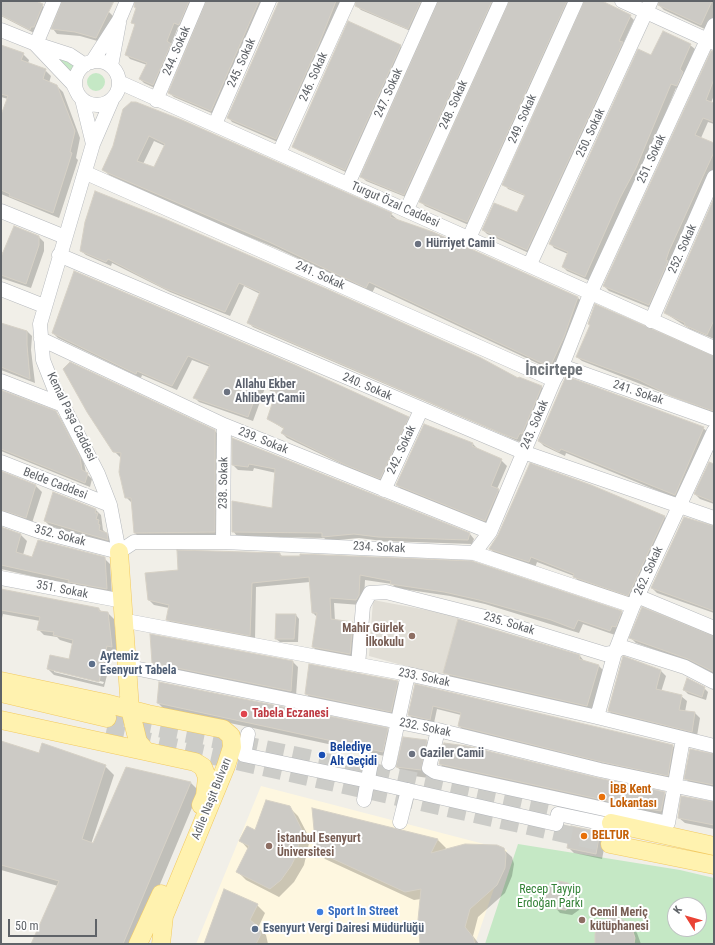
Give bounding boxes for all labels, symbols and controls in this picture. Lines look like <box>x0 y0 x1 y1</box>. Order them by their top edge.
street label: 244. Sokak <box>160 24 194 78</box>
street label: 245. Sokak <box>225 36 259 90</box>
street label: 246. Sokak <box>297 50 331 104</box>
street label: 247. Sokak <box>372 66 406 120</box>
street label: 248. Sokak <box>437 78 471 132</box>
street label: 249. Sokak <box>506 92 540 146</box>
street label: 250. Sokak <box>573 106 609 160</box>
street label: 251. Sokak <box>634 132 670 186</box>
street label: Turgut Özal Caddesi <box>349 179 441 231</box>
street label: 252. Sokak <box>666 222 700 276</box>
place label: Hürriyet Camii <box>426 237 495 251</box>
marker: Hürriyet Camii <box>413 239 423 249</box>
street label: 241. Sokak <box>293 259 347 293</box>
district label: İncirtepe <box>525 361 583 381</box>
street label: Kemal Paşa Caddesi <box>43 370 99 464</box>
street label: 240. Sokak <box>340 370 394 404</box>
place label: Allahu Ekber Ahlibeyt Camii <box>235 378 305 406</box>
street label: 241. Sokak <box>611 378 665 408</box>
marker: Allahu Ekber Ahlibeyt Camii <box>222 387 232 397</box>
street label: 243. Sokak <box>518 398 552 452</box>
street label: 242. Sokak <box>384 423 420 477</box>
street label: 239. Sokak <box>236 424 290 458</box>
street label: 238. Sokak <box>216 457 232 509</box>
street label: Belde Caddesi <box>21 465 89 503</box>
street label: 352. Sokak <box>33 522 87 550</box>
street label: 234. Sokak <box>352 539 406 557</box>
street label: 262. Sokak <box>631 544 667 598</box>
street label: 351. Sokak <box>35 578 89 602</box>
street label: 235. Sokak <box>482 609 536 639</box>
place label: Mahir Gürlek İlkokulu <box>342 622 404 650</box>
marker: Mahir Gürlek İlkokulu <box>407 631 417 641</box>
place label: Aytemiz Esenyurt Tabela <box>100 650 176 678</box>
marker: Aytemiz Esenyurt Tabela <box>87 659 97 669</box>
street label: 233. Sokak <box>397 665 451 691</box>
place label: Tabela Eczanesi <box>252 707 329 721</box>
marker: Tabela Eczanesi <box>239 709 249 719</box>
street label: 232. Sokak <box>398 715 452 741</box>
place label: Belediye Alt Geçidi <box>330 741 377 769</box>
place label: Gaziler Camii <box>420 747 484 761</box>
marker: Gaziler Camii <box>407 749 417 759</box>
marker: Belediye Alt Geçidi <box>317 750 327 760</box>
street label: Adile Naşit Bulvarı <box>189 756 235 842</box>
place label: İBB Kent Lokantası <box>610 783 657 811</box>
marker: İBB Kent Lokantası <box>597 792 607 802</box>
place label: BELTUR <box>592 829 629 843</box>
marker: BELTUR <box>579 831 589 841</box>
place label: İstanbul Esenyurt Üniversitesi <box>277 832 361 860</box>
marker: İstanbul Esenyurt Üniversitesi <box>264 841 274 851</box>
park label: Recep Tayyip Erdoğan Parkı <box>517 883 583 911</box>
north arrow <box>667 897 707 937</box>
text: K <box>671 904 685 916</box>
place label: Sport In Street <box>328 905 398 919</box>
place label: Cemil Meriç kütüphanesi <box>590 906 649 934</box>
marker: Sport In Street <box>315 907 325 917</box>
scale bar <box>10 911 99 937</box>
marker: Cemil Meriç kütüphanesi <box>577 915 587 925</box>
text: 50 m <box>15 919 39 933</box>
place label: Esenyurt Vergi Dairesi Müdürlüğü <box>263 922 424 936</box>
marker: Esenyurt Vergi Dairesi Müdürlüğü <box>250 924 260 934</box>

